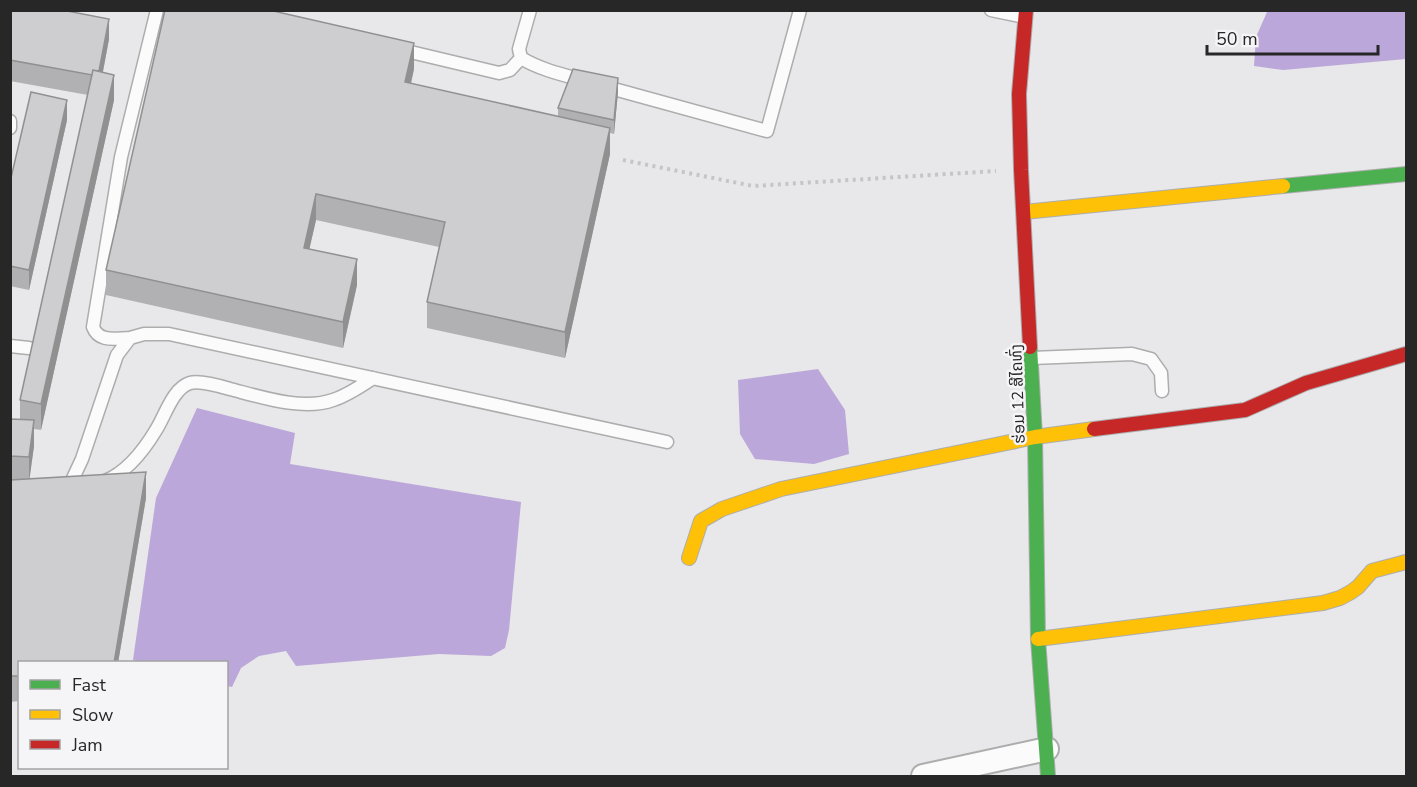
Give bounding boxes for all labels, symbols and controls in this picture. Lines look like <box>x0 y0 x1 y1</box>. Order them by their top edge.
scale bar <box>1207 18 1378 56</box>
text: 50 m <box>1216 27 1258 51</box>
street label: ຮ່ອມ 12 ສີໄຄທົ່ງ <box>1004 344 1031 444</box>
legend <box>18 661 228 769</box>
text: Fast <box>72 673 107 697</box>
text: Slow <box>72 703 113 727</box>
text: Jam <box>71 733 103 757</box>

